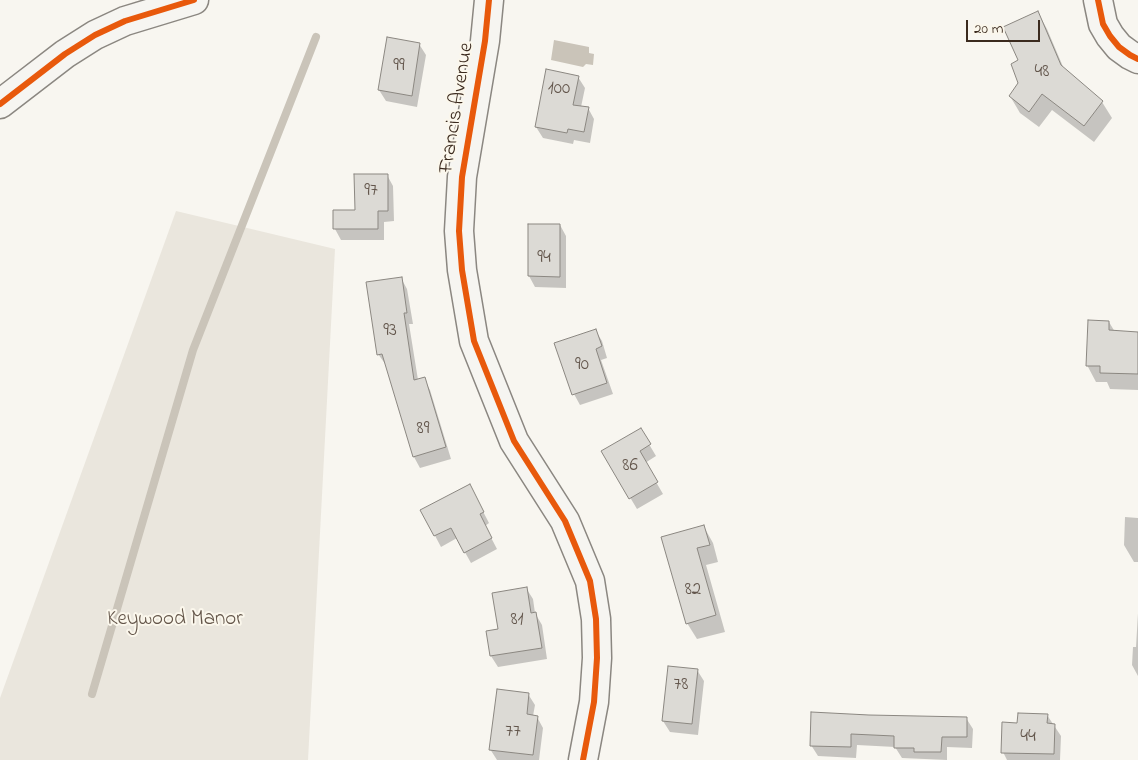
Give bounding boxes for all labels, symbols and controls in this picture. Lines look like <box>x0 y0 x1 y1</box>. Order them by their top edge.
scale bar <box>968 10 1042 42</box>
text: 20 m <box>974 18 1003 40</box>
street label: Francis Avenue <box>435 41 481 175</box>
house number: 99 <box>393 56 405 78</box>
house number: 48 <box>1035 62 1049 84</box>
house number: 100 <box>548 79 570 101</box>
house number: 97 <box>364 181 378 203</box>
house number: 94 <box>537 248 551 270</box>
house number: 93 <box>383 321 397 343</box>
house number: 90 <box>575 355 589 377</box>
house number: 89 <box>417 419 429 441</box>
house number: 86 <box>622 456 638 478</box>
house number: 82 <box>685 580 701 602</box>
park label: Keywood Manor <box>107 608 243 634</box>
house number: 81 <box>510 610 524 632</box>
house number: 78 <box>674 675 688 697</box>
house number: 77 <box>505 722 521 744</box>
house number: 44 <box>1020 727 1036 749</box>

